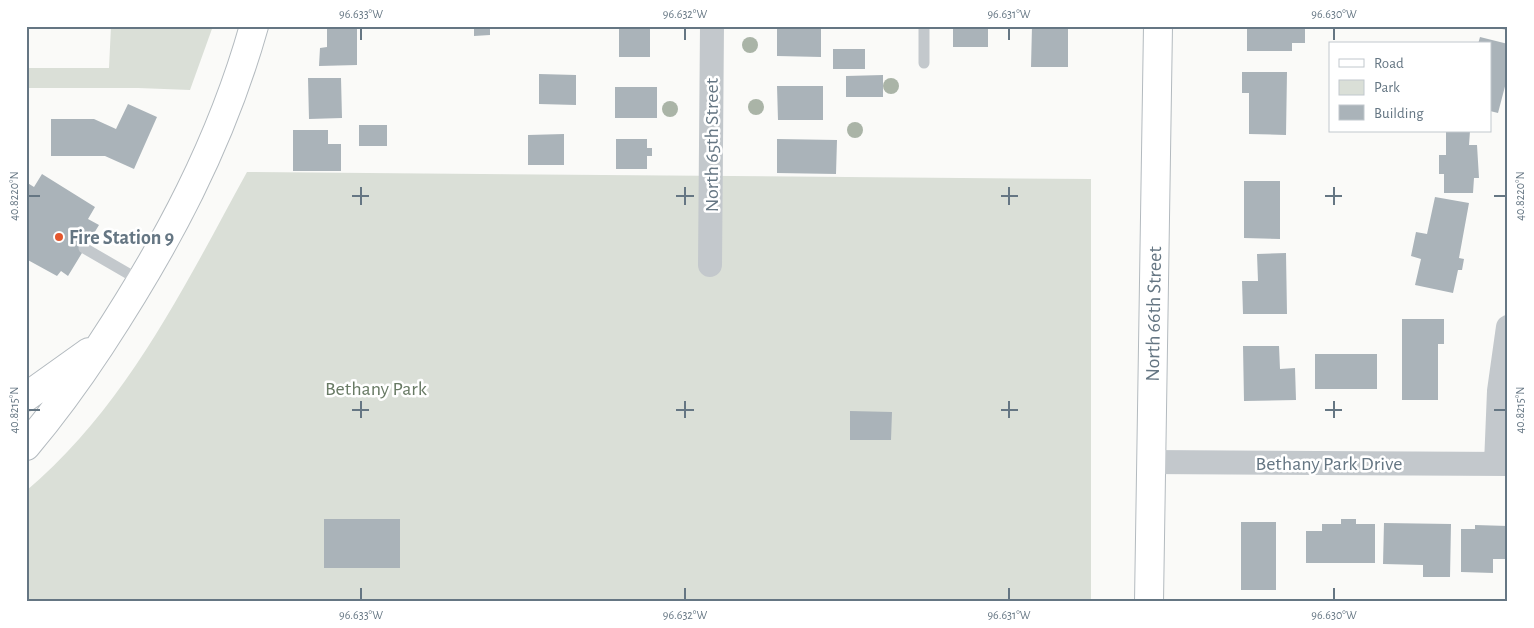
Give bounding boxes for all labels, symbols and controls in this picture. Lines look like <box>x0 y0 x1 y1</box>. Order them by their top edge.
text: 96.633°W <box>339 8 383 20</box>
text: 96.632°W <box>663 8 708 20</box>
text: 96.631°W <box>987 8 1031 20</box>
text: 96.630°W <box>1311 8 1357 20</box>
legend <box>1329 42 1492 132</box>
text: Road <box>1374 56 1404 71</box>
street label: North 65th Street <box>702 77 722 212</box>
text: Park <box>1374 80 1400 95</box>
text: Building <box>1374 106 1424 121</box>
text: 40.8220°N <box>8 171 20 221</box>
text: 40.8220°N <box>1514 171 1526 221</box>
place label: Fire Station 9 <box>69 228 174 248</box>
marker: Fire Station 9 <box>53 231 65 243</box>
street label: North 66th Street <box>1143 246 1165 382</box>
park label: Bethany Park <box>325 379 427 399</box>
text: 40.8215°N <box>8 387 20 433</box>
text: 40.8215°N <box>1514 387 1526 433</box>
street label: Bethany Park Drive <box>1256 454 1402 474</box>
text: 96.633°W <box>339 609 383 621</box>
text: 96.632°W <box>663 609 708 621</box>
text: 96.631°W <box>987 609 1031 621</box>
text: 96.630°W <box>1311 609 1357 621</box>

